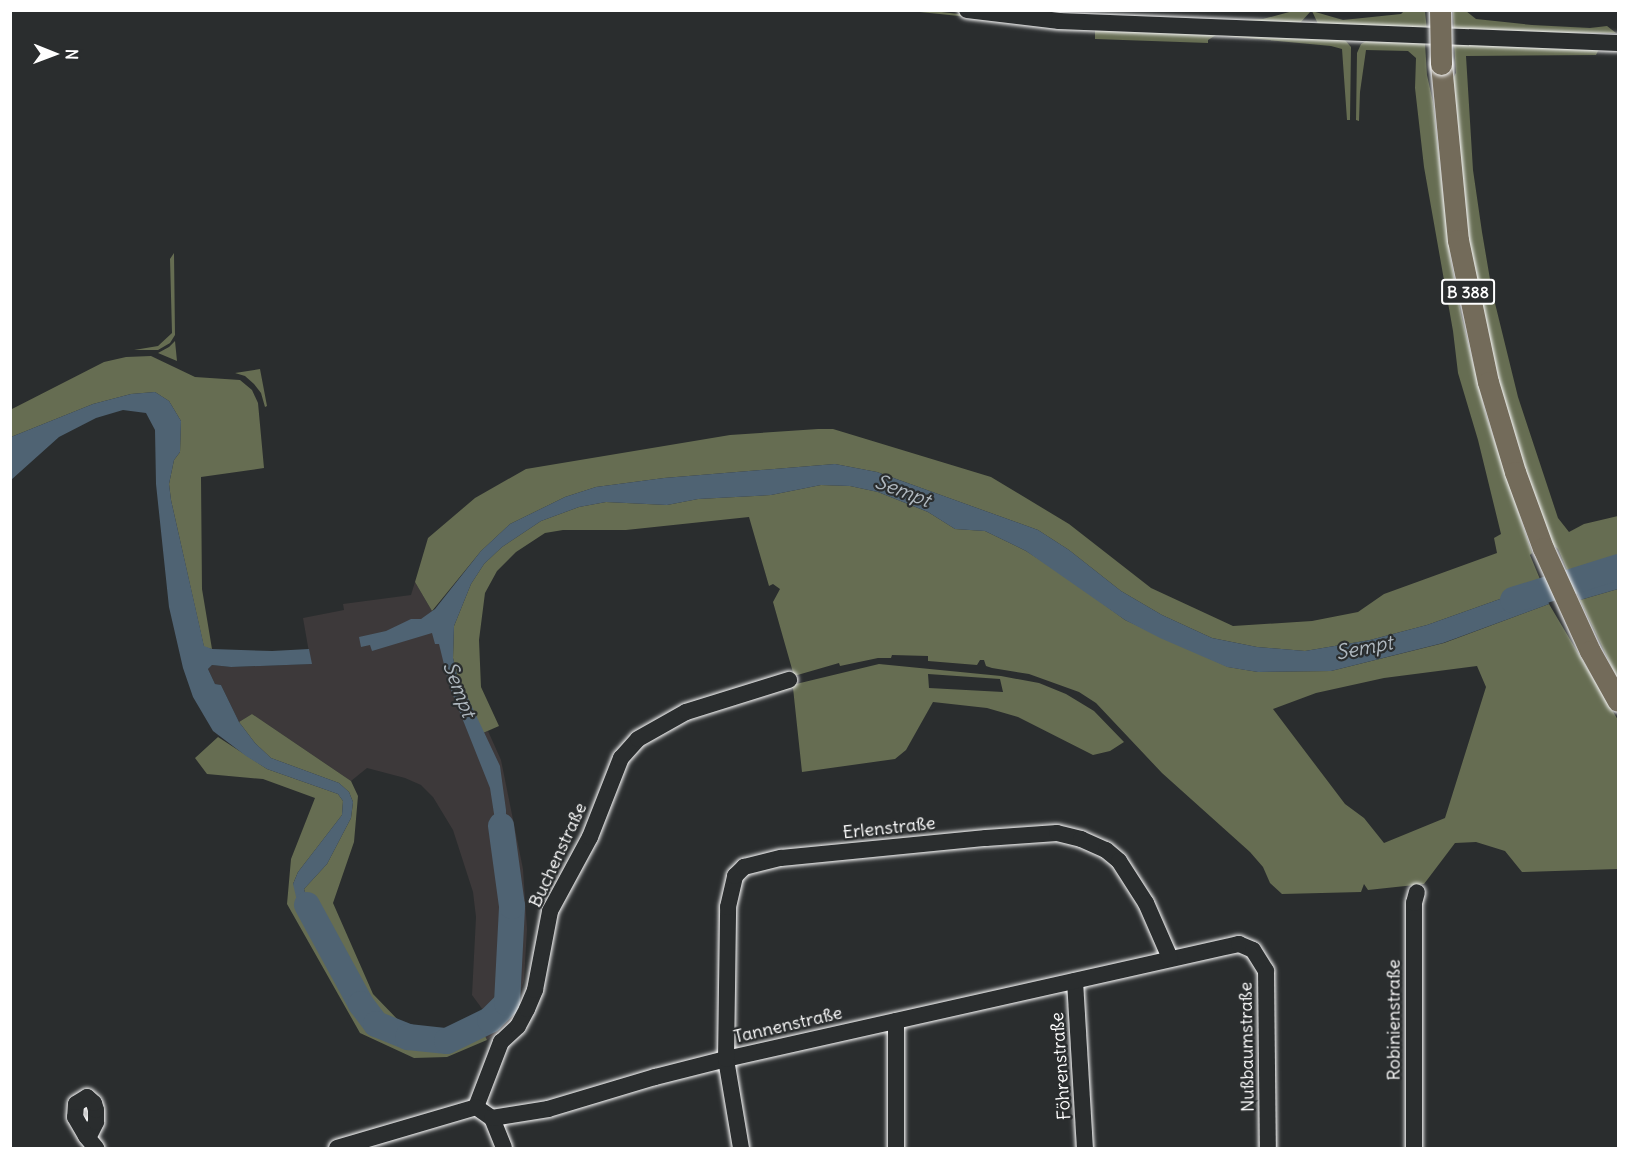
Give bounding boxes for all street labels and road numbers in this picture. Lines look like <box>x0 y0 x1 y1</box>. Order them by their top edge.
road number: B 388 <box>1441 279 1495 305</box>
street label: Buchenstraße <box>524 799 592 911</box>
street label: Erlenstraße <box>842 812 936 844</box>
street label: Robinienstraße <box>1383 959 1405 1081</box>
street label: Nußbaumstraße <box>1235 982 1259 1112</box>
street label: Tannenstraße <box>732 1002 844 1048</box>
street label: Föhrenstraße <box>1046 1011 1076 1121</box>

